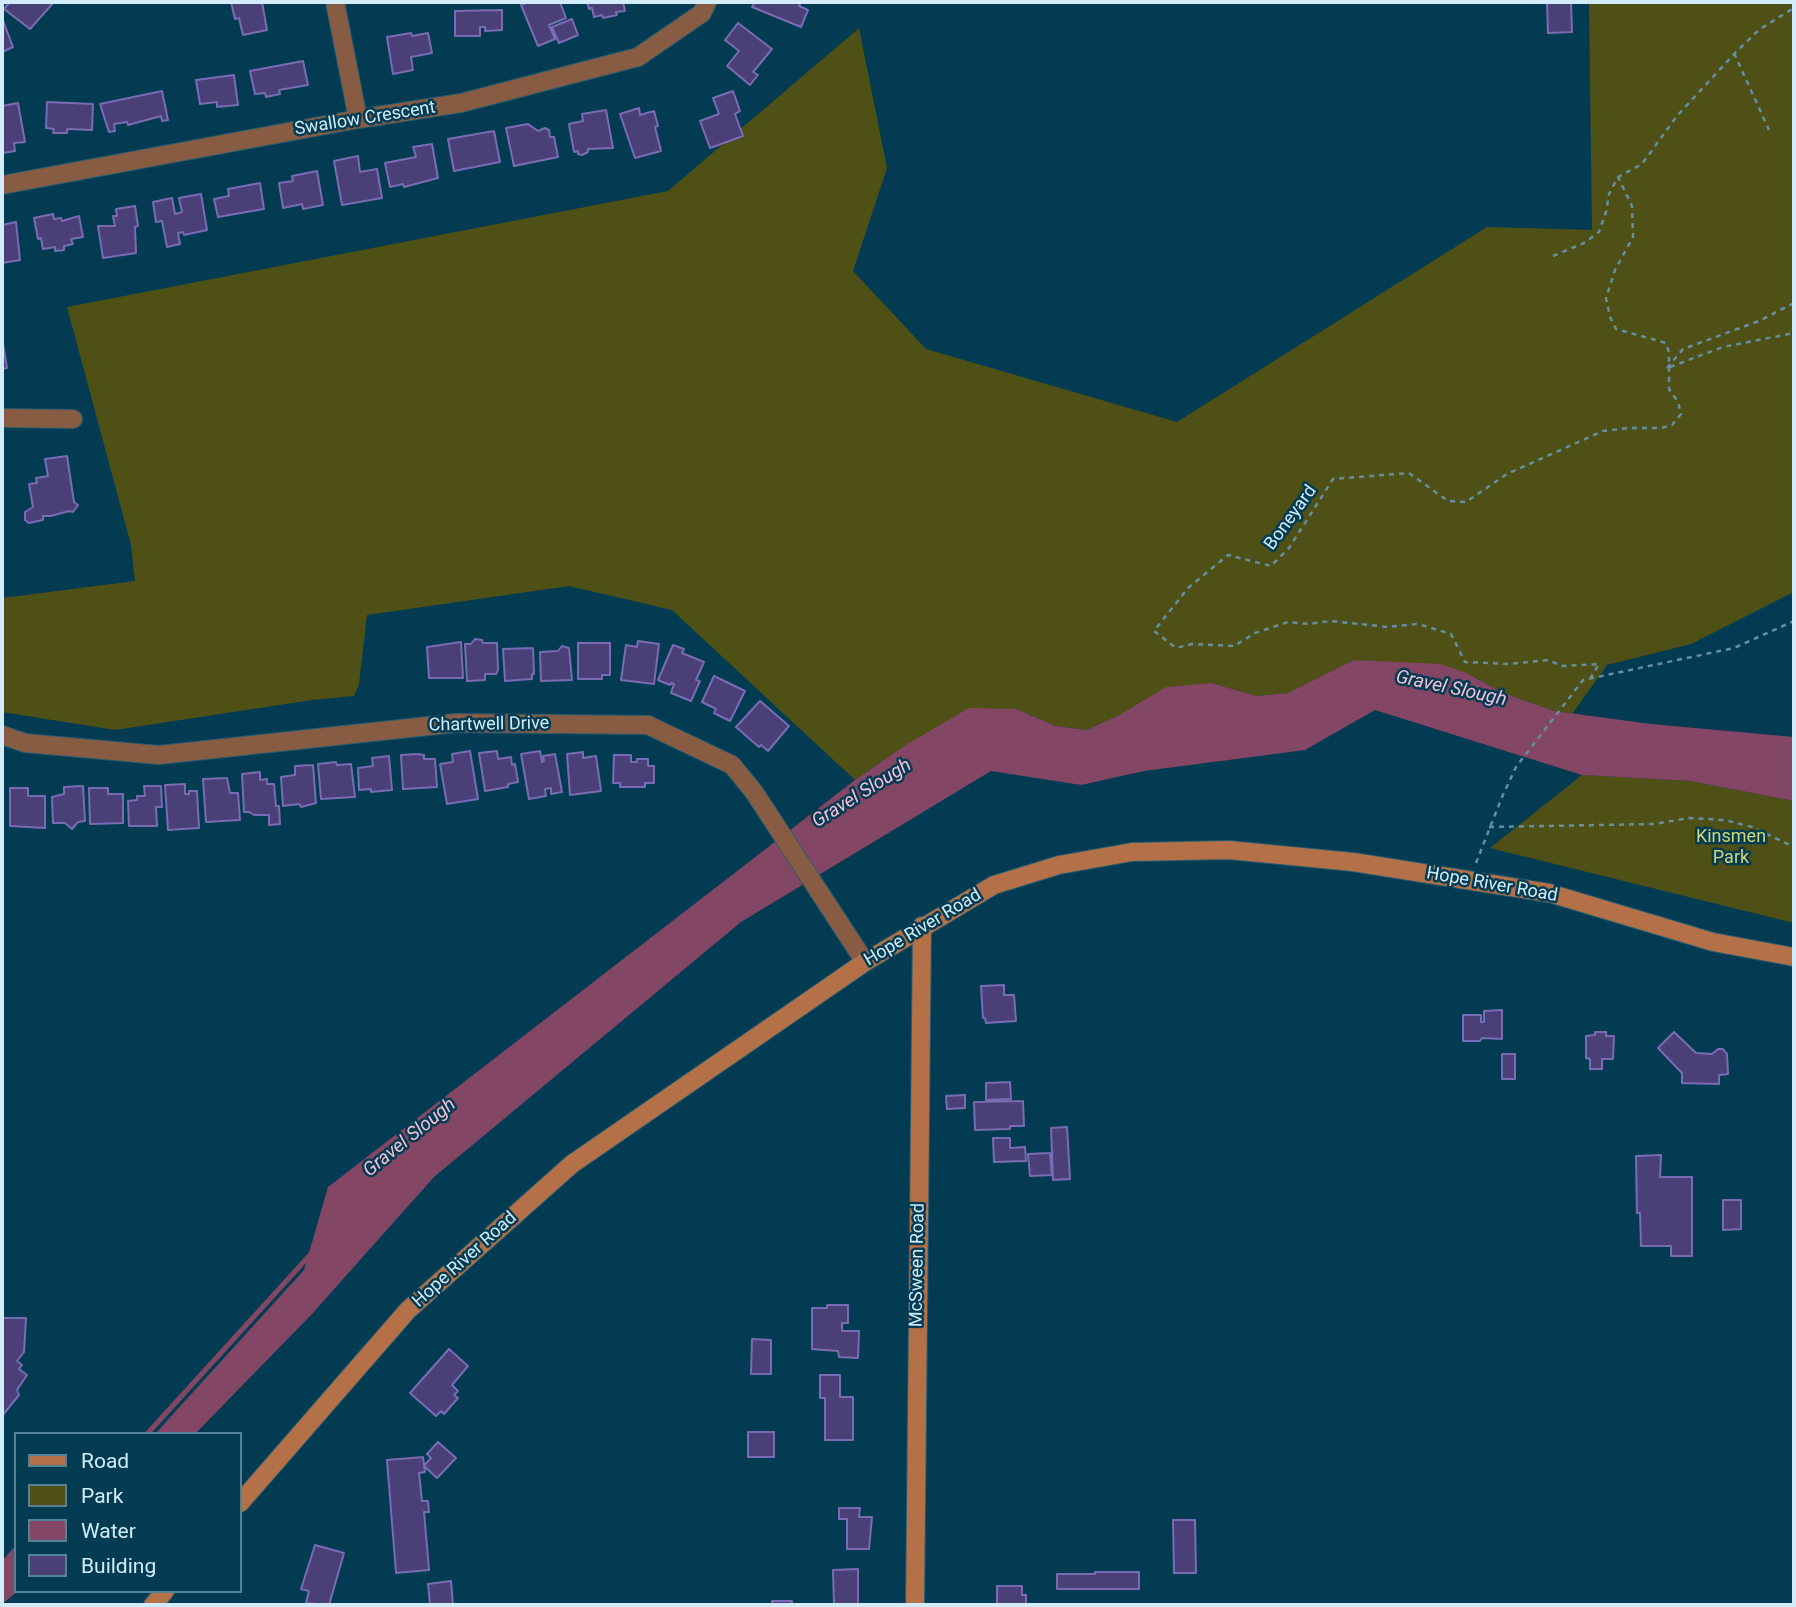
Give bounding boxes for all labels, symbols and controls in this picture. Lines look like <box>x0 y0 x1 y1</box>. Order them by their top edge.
street label: Swallow Crescent <box>293 97 437 141</box>
street label: Boneyard <box>1260 481 1322 555</box>
water label: Gravel Slough <box>1394 666 1508 712</box>
street label: Chartwell Drive <box>429 713 549 737</box>
water label: Gravel Slough <box>808 754 916 834</box>
park label: Kinsmen Park <box>1696 826 1766 868</box>
street label: Hope River Road <box>1425 863 1559 907</box>
street label: Hope River Road <box>861 885 985 971</box>
water label: Gravel Slough <box>359 1094 461 1182</box>
street label: McSween Road <box>906 1203 930 1327</box>
street label: Hope River Road <box>408 1208 522 1312</box>
legend <box>14 1432 242 1593</box>
text: Road <box>81 1449 129 1473</box>
text: Park <box>81 1484 123 1508</box>
text: Water <box>81 1519 136 1543</box>
text: Building <box>81 1554 156 1578</box>

